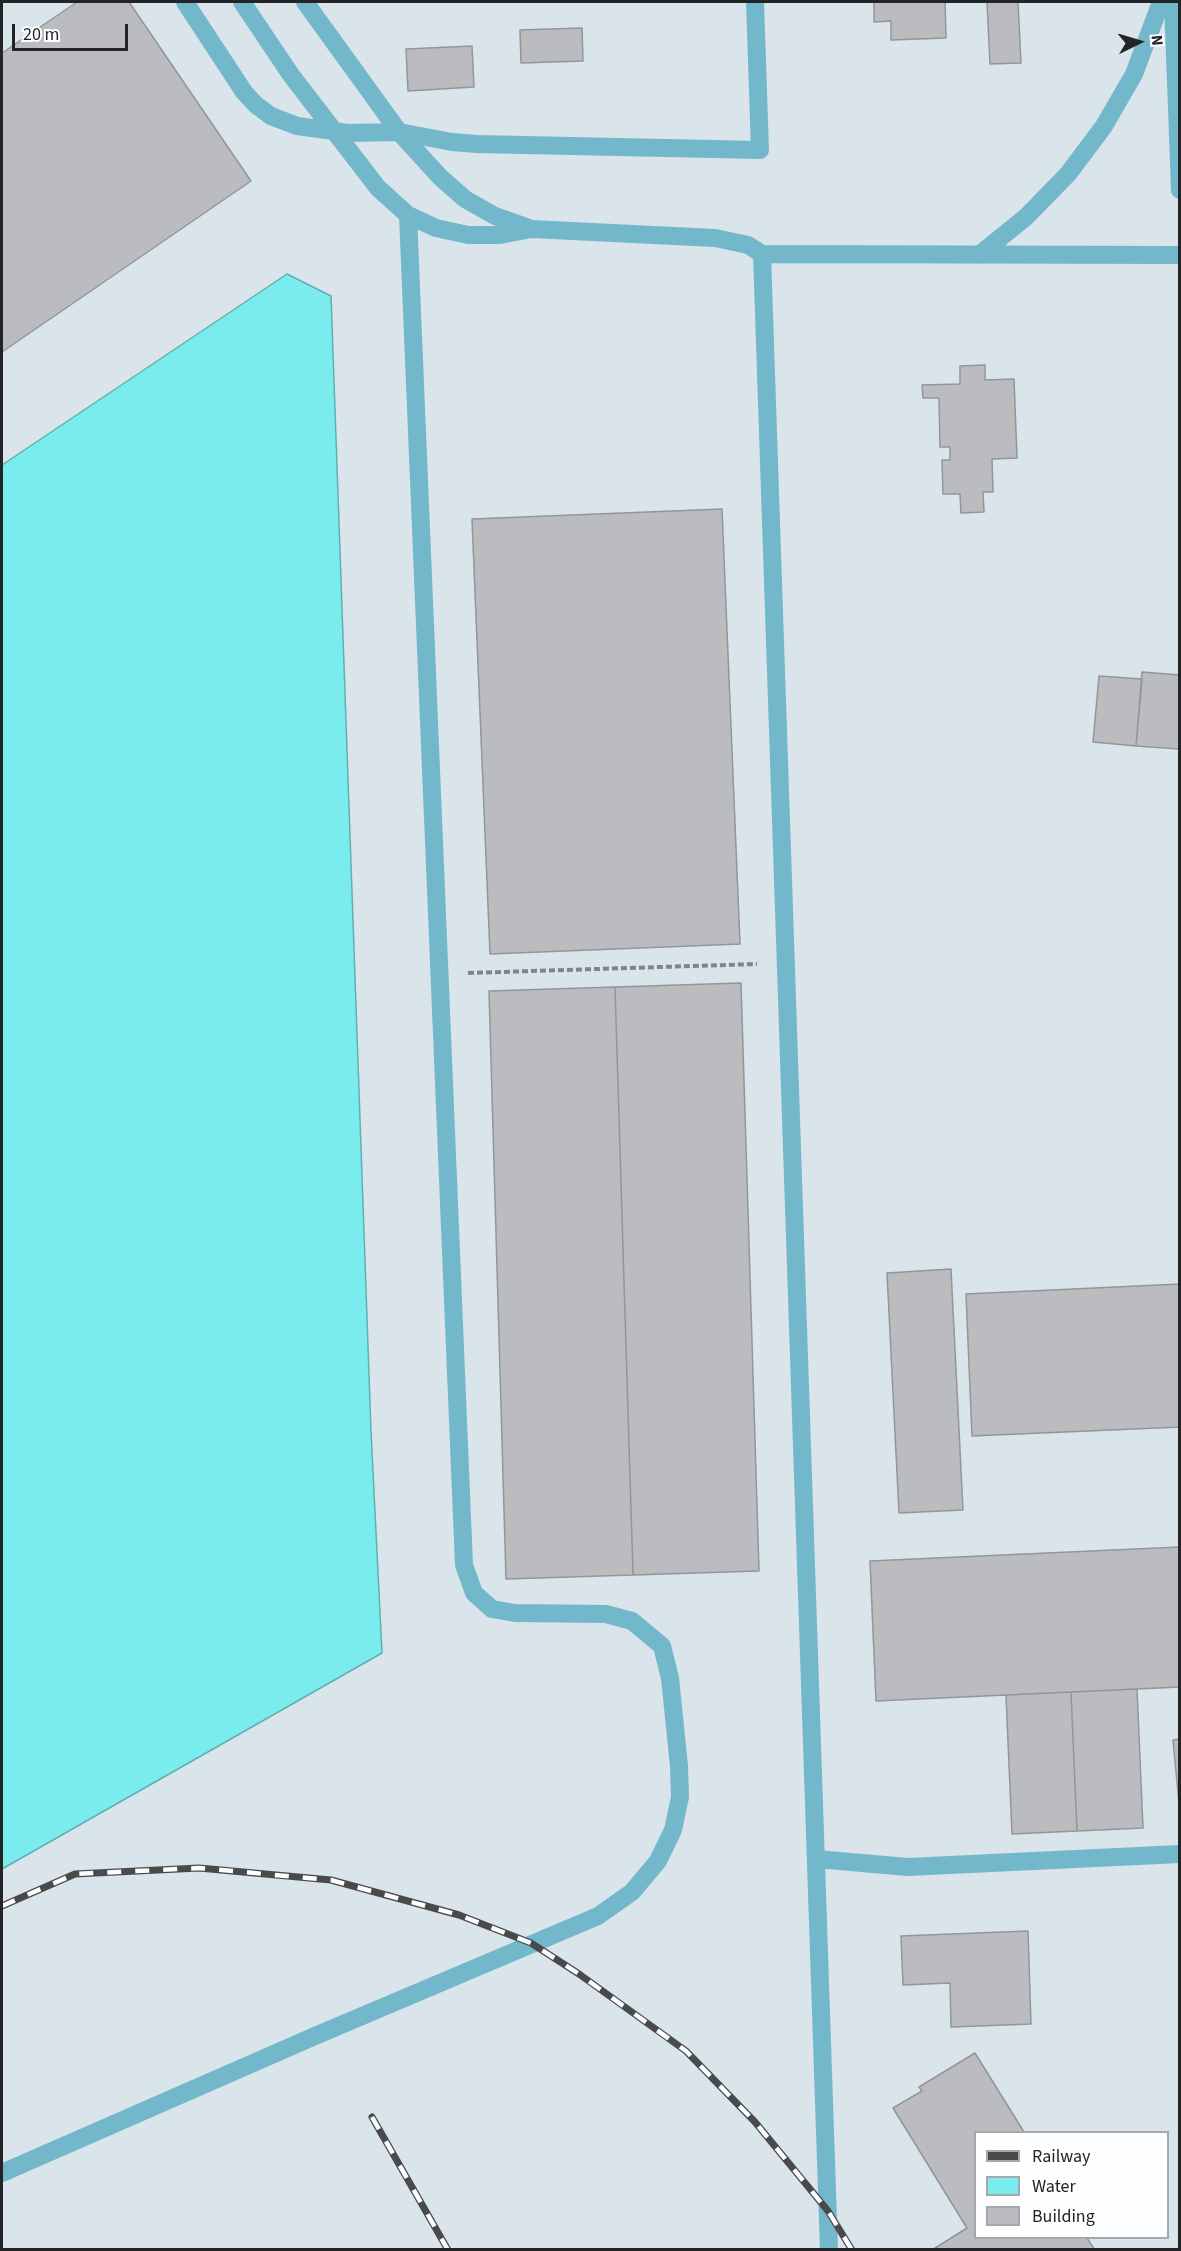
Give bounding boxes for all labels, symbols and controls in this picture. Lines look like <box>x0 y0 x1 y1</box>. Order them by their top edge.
scale bar <box>15 12 130 50</box>
north arrow <box>1109 12 1169 72</box>
text: 20 m <box>23 22 59 47</box>
text: N <box>1146 34 1168 47</box>
legend <box>974 2131 1169 2239</box>
text: Railway <box>1032 2144 1091 2169</box>
text: Water <box>1032 2174 1076 2199</box>
text: Building <box>1032 2204 1095 2229</box>

